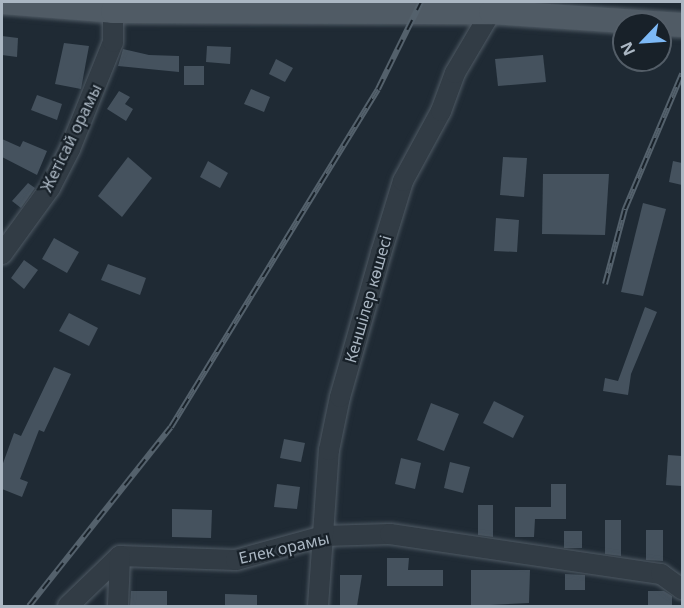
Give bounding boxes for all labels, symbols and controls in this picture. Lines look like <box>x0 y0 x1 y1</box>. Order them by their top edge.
north arrow <box>612 12 672 72</box>
text: N <box>615 38 640 59</box>
street label: Жетісай орамы <box>37 81 105 195</box>
street label: Кеншілер көшесі <box>341 233 395 365</box>
street label: Елек орамы <box>237 528 331 568</box>

